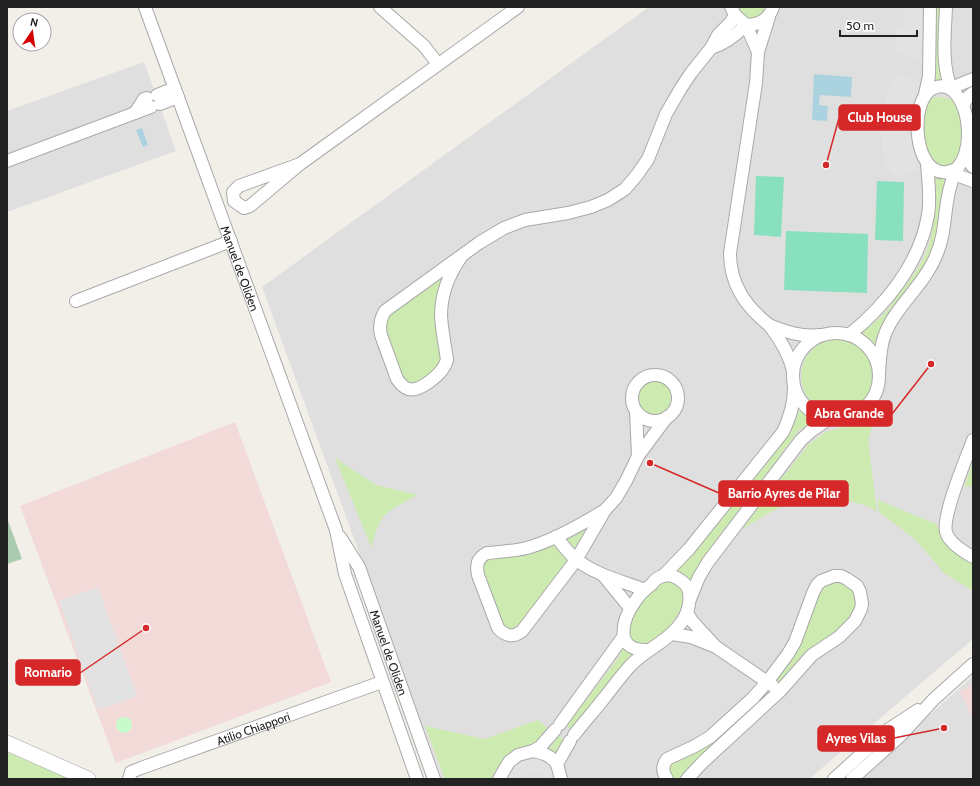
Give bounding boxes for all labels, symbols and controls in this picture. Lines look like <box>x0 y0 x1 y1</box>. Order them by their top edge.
north arrow <box>12 12 52 52</box>
scale bar <box>840 12 917 38</box>
text: N <box>29 15 40 30</box>
text: 50 m <box>846 18 874 33</box>
callout: Club House <box>839 105 920 130</box>
text: Club House <box>848 109 913 125</box>
street label: Manuel de Oliden <box>218 223 263 313</box>
callout: Abra Grande <box>807 401 892 426</box>
text: Abra Grande <box>814 405 884 421</box>
callout: Barrio Ayres de Pilar <box>719 481 848 506</box>
text: Barrio Ayres de Pilar <box>728 485 841 501</box>
street label: Manuel de Oliden <box>367 607 411 697</box>
callout: Romario <box>16 660 80 685</box>
text: Romario <box>24 664 73 680</box>
street label: Atilio Chiappori <box>214 708 292 748</box>
callout: Ayres Vilas <box>818 726 894 751</box>
text: Ayres Vilas <box>826 730 887 746</box>

